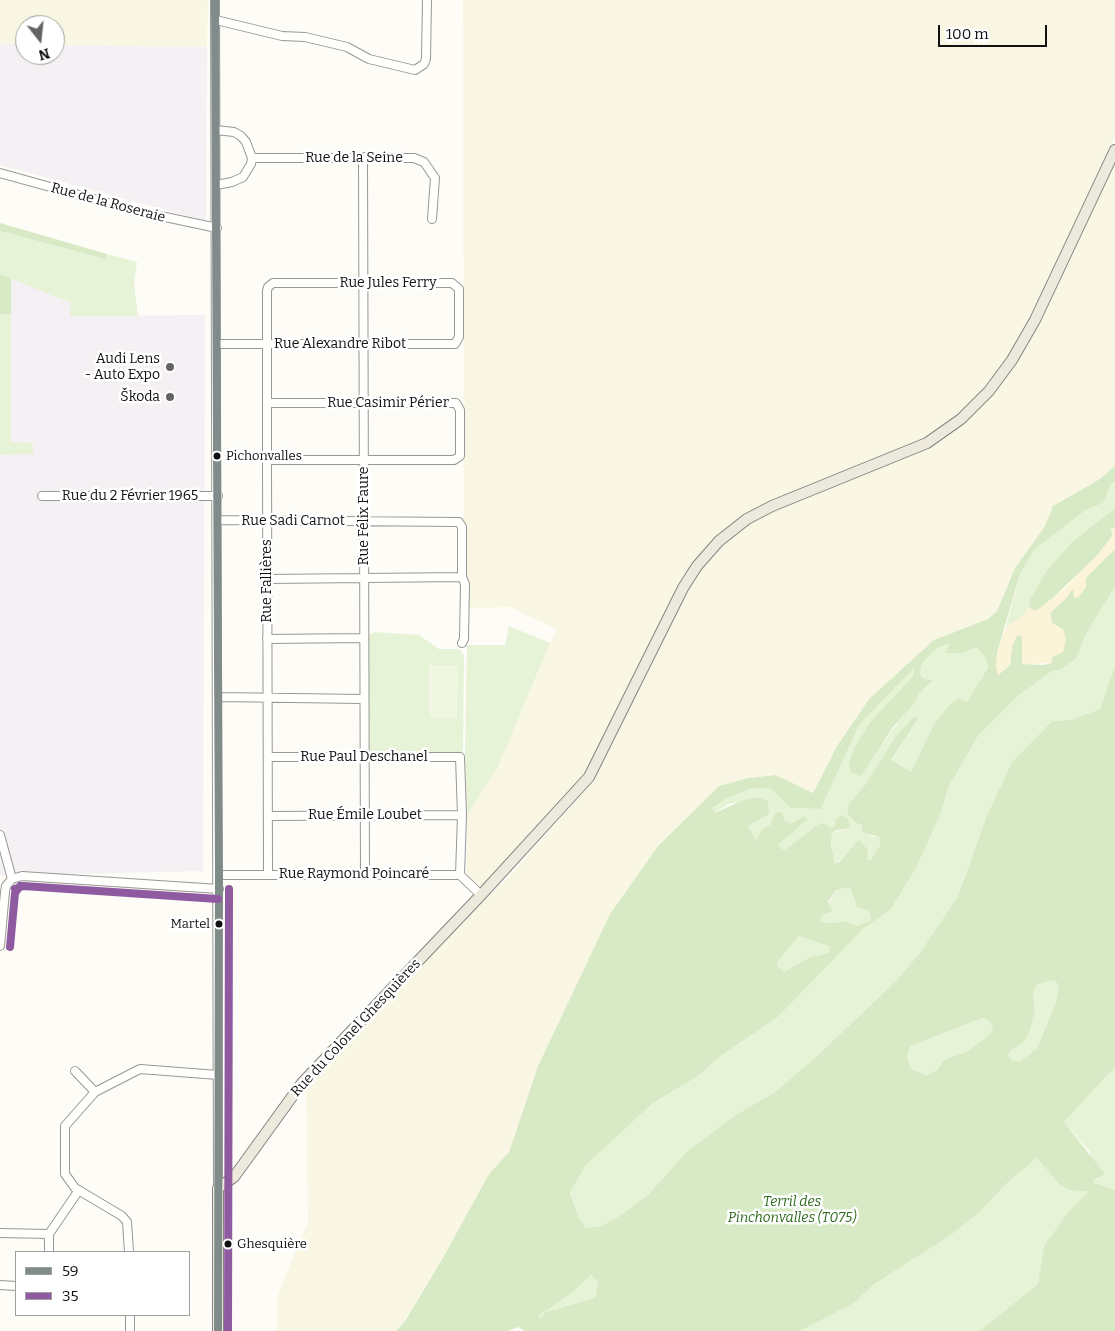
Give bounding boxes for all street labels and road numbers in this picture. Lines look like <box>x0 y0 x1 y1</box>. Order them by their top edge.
street label: Rue de la Seine <box>305 150 403 166</box>
street label: Rue de la Roseraie <box>49 180 167 226</box>
street label: Rue Jules Ferry <box>339 275 437 291</box>
street label: Rue Alexandre Ribot <box>274 336 406 352</box>
street label: Rue Casimir Périer <box>327 395 449 411</box>
street label: Rue Félix Faure <box>356 467 372 565</box>
street label: Rue du 2 Février 1965 <box>62 488 198 504</box>
street label: Rue Sadi Carnot <box>241 513 345 529</box>
street label: Rue Fallières <box>259 539 275 623</box>
street label: Rue Paul Deschanel <box>300 749 428 765</box>
street label: Rue Émile Loubet <box>308 807 422 823</box>
street label: Rue Raymond Poincaré <box>279 866 429 882</box>
street label: Rue du Colonel Ghesquières <box>288 956 424 1100</box>

